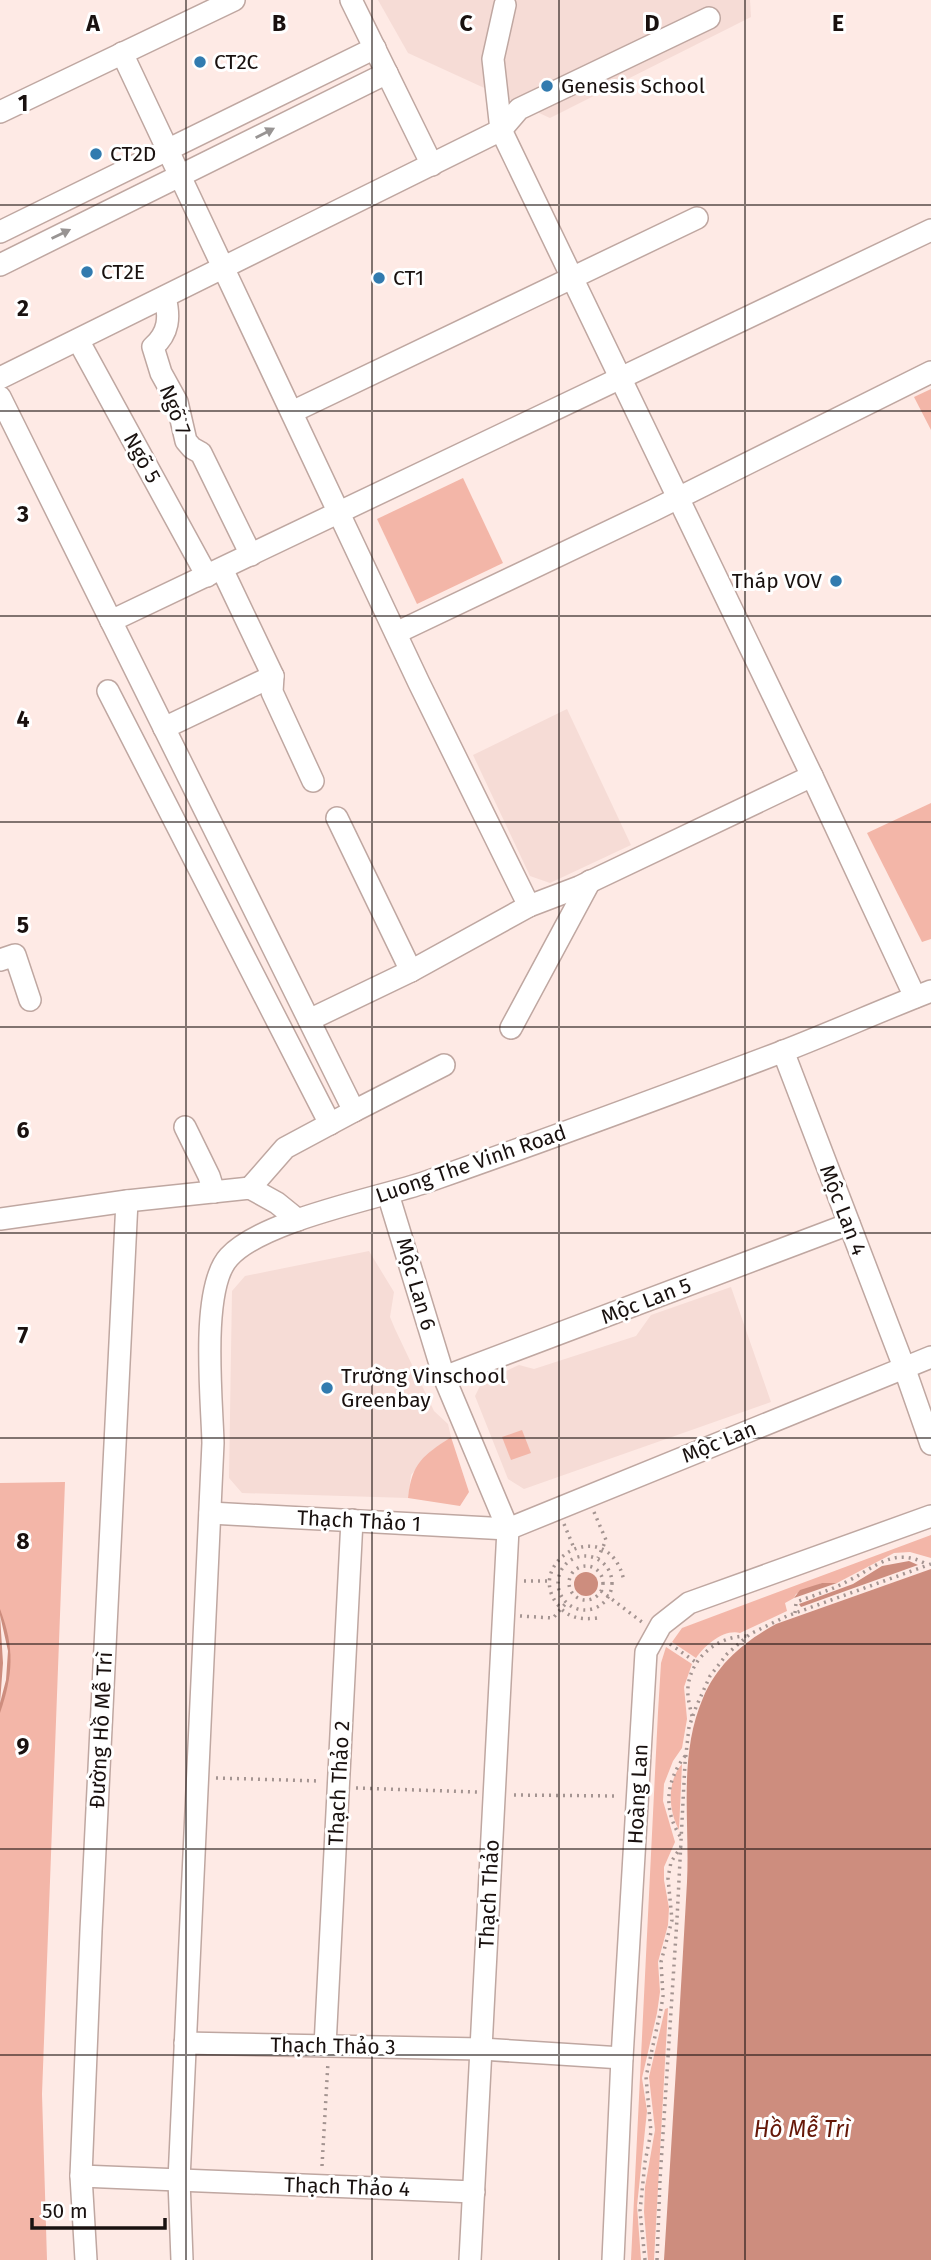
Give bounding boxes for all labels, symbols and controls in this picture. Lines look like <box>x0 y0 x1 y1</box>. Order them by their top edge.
text: A <box>85 9 100 37</box>
text: B <box>272 9 286 37</box>
text: C <box>459 9 473 37</box>
text: D <box>645 9 660 37</box>
text: E <box>832 9 844 37</box>
place label: CT2C <box>214 49 259 75</box>
marker: CT2C <box>192 54 208 70</box>
place label: Genesis School <box>561 73 705 99</box>
marker: Genesis School <box>539 78 555 94</box>
text: 1 <box>18 89 28 117</box>
one-way arrow <box>255 128 275 139</box>
place label: CT2D <box>110 141 156 167</box>
marker: CT2D <box>88 146 104 162</box>
one-way arrow <box>51 229 71 240</box>
place label: CT2E <box>101 259 145 285</box>
marker: CT2E <box>79 264 95 280</box>
place label: CT1 <box>393 265 424 291</box>
marker: CT1 <box>371 270 387 286</box>
text: 2 <box>17 294 29 322</box>
street label: Ngõ 7 <box>154 381 196 439</box>
street label: Ngõ 5 <box>118 428 166 488</box>
text: 3 <box>16 500 29 528</box>
place label: Tháp VOV <box>732 568 822 594</box>
marker: Tháp VOV <box>828 573 844 589</box>
text: 4 <box>17 705 30 733</box>
text: 5 <box>17 911 29 939</box>
text: 6 <box>17 1116 30 1144</box>
street label: Luong The Vinh Road <box>372 1119 570 1209</box>
street label: Mộc Lan 4 <box>814 1161 872 1259</box>
street label: Mộc Lan 6 <box>390 1235 442 1333</box>
street label: Mộc Lan 5 <box>597 1272 695 1330</box>
text: 7 <box>18 1321 29 1349</box>
place label: Trường Vinschool Greenbay <box>341 1363 506 1413</box>
marker: Trường Vinschool Greenbay <box>319 1380 335 1396</box>
street label: Mộc Lan <box>678 1415 760 1469</box>
street label: Thạch Thảo 1 <box>296 1505 422 1537</box>
text: 8 <box>16 1527 30 1555</box>
street label: Đường Hồ Mễ Trì <box>84 1651 118 1809</box>
street label: Thạch Thảo 2 <box>323 1720 355 1846</box>
text: 9 <box>17 1732 30 1760</box>
street label: Hoàng Lan <box>622 1743 654 1845</box>
street label: Thạch Thảo <box>473 1839 505 1949</box>
street label: Thạch Thảo 3 <box>270 2032 396 2060</box>
water label: Hồ Mễ Trì <box>754 2115 852 2143</box>
street label: Thạch Thảo 4 <box>284 2172 410 2202</box>
scale bar <box>32 2186 164 2230</box>
text: 50 m <box>42 2198 88 2224</box>

